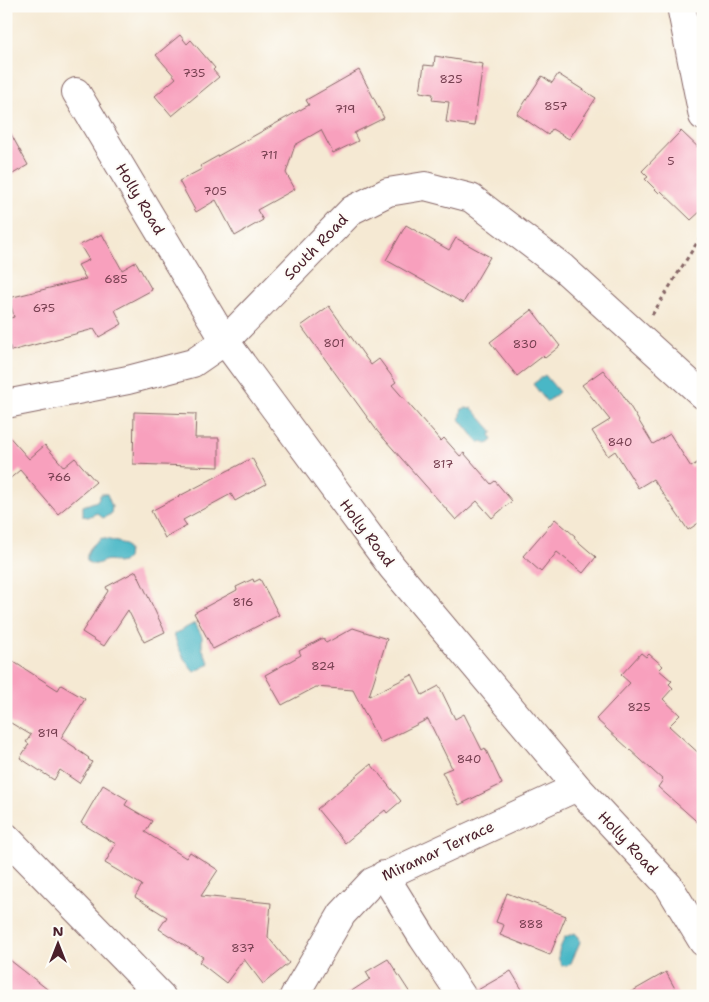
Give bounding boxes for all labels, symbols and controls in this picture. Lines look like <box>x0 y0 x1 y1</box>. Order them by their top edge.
house number: 735 <box>183 65 205 81</box>
house number: 825 <box>439 71 463 87</box>
house number: 857 <box>544 98 568 114</box>
house number: 719 <box>335 101 355 117</box>
house number: 711 <box>260 147 278 163</box>
house number: 5 <box>667 153 675 169</box>
street label: Holly Road <box>111 160 169 239</box>
house number: 705 <box>203 183 227 199</box>
street label: South Road <box>280 209 353 284</box>
house number: 685 <box>104 271 128 287</box>
house number: 675 <box>33 300 55 316</box>
house number: 801 <box>323 335 345 351</box>
house number: 830 <box>513 336 537 352</box>
house number: 840 <box>608 434 632 450</box>
house number: 817 <box>433 456 453 472</box>
house number: 766 <box>47 469 71 485</box>
street label: Holly Road <box>335 495 399 571</box>
house number: 816 <box>233 594 253 610</box>
house number: 824 <box>311 658 335 674</box>
house number: 825 <box>627 699 651 715</box>
house number: 819 <box>38 725 58 741</box>
house number: 840 <box>457 751 481 767</box>
street label: Holly Road <box>593 807 663 879</box>
street label: Miramar Terrace <box>379 816 497 886</box>
house number: 888 <box>519 916 543 932</box>
north arrow <box>32 920 82 970</box>
text: N <box>52 922 64 940</box>
house number: 837 <box>231 940 255 956</box>

